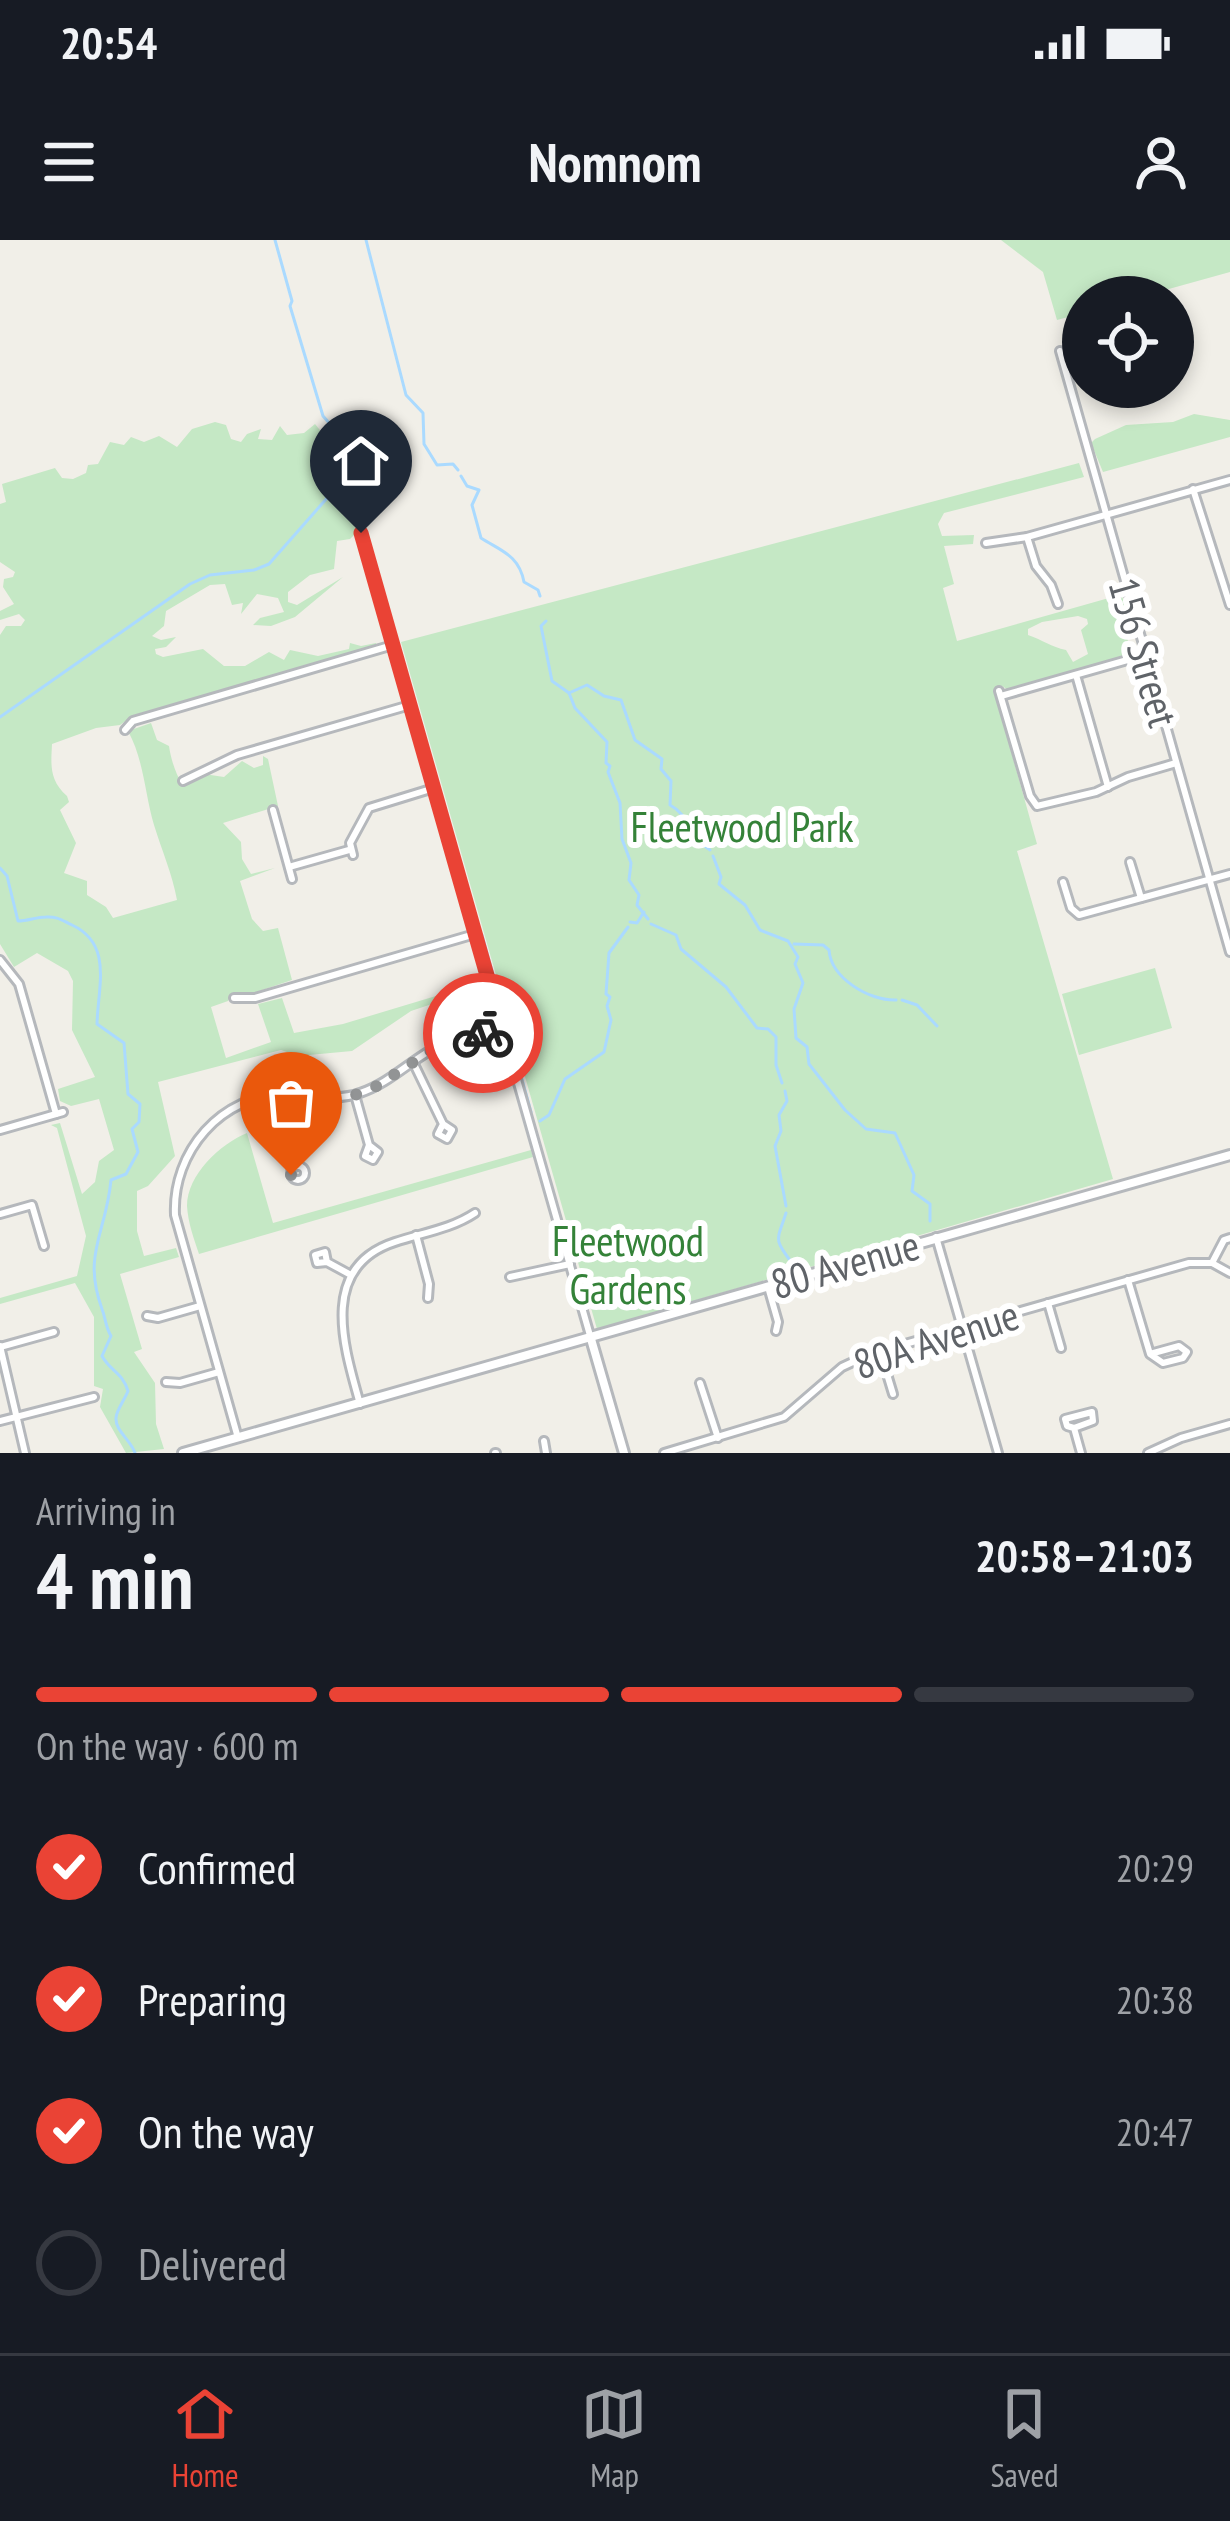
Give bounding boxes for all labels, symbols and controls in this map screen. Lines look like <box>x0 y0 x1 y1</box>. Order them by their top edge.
text: 20:54 <box>60 13 157 71</box>
text: Nomnom <box>528 127 702 197</box>
icon: menu <box>36 129 102 195</box>
icon: person <box>1128 129 1194 195</box>
map controls <box>1062 276 1194 408</box>
button: locate <box>1062 276 1194 408</box>
pin <box>310 410 412 533</box>
icon: home <box>328 428 394 494</box>
street label: 156 Street <box>1097 571 1192 733</box>
park label: Fleetwood Park <box>630 799 854 854</box>
courier <box>423 973 543 1093</box>
icon: bike <box>450 1000 516 1066</box>
pin <box>240 1052 342 1175</box>
icon: bag <box>258 1070 324 1136</box>
park label: Fleetwood Gardens <box>552 1213 704 1316</box>
street label: 80 Avenue <box>764 1217 926 1311</box>
street label: 80A Avenue <box>847 1287 1025 1391</box>
text: Arriving in <box>36 1485 176 1536</box>
text: 20:58–21:03 <box>975 1526 1194 1584</box>
text: 4 min <box>36 1530 194 1631</box>
text: On the way · 600 m <box>36 1720 298 1771</box>
icon: check <box>36 1834 102 1900</box>
text: Confirmed <box>138 1838 296 1896</box>
text: 20:29 <box>1116 1842 1194 1893</box>
icon: check <box>36 1966 102 2032</box>
text: Preparing <box>138 1970 287 2028</box>
text: 20:38 <box>1116 1974 1194 2025</box>
icon: check <box>36 2098 102 2164</box>
text: On the way <box>138 2102 314 2160</box>
text: 20:47 <box>1116 2106 1194 2157</box>
text: Delivered <box>138 2234 287 2292</box>
tab: Home <box>171 2381 239 2496</box>
tab: Map <box>581 2381 647 2496</box>
tab: Saved <box>990 2381 1058 2496</box>

